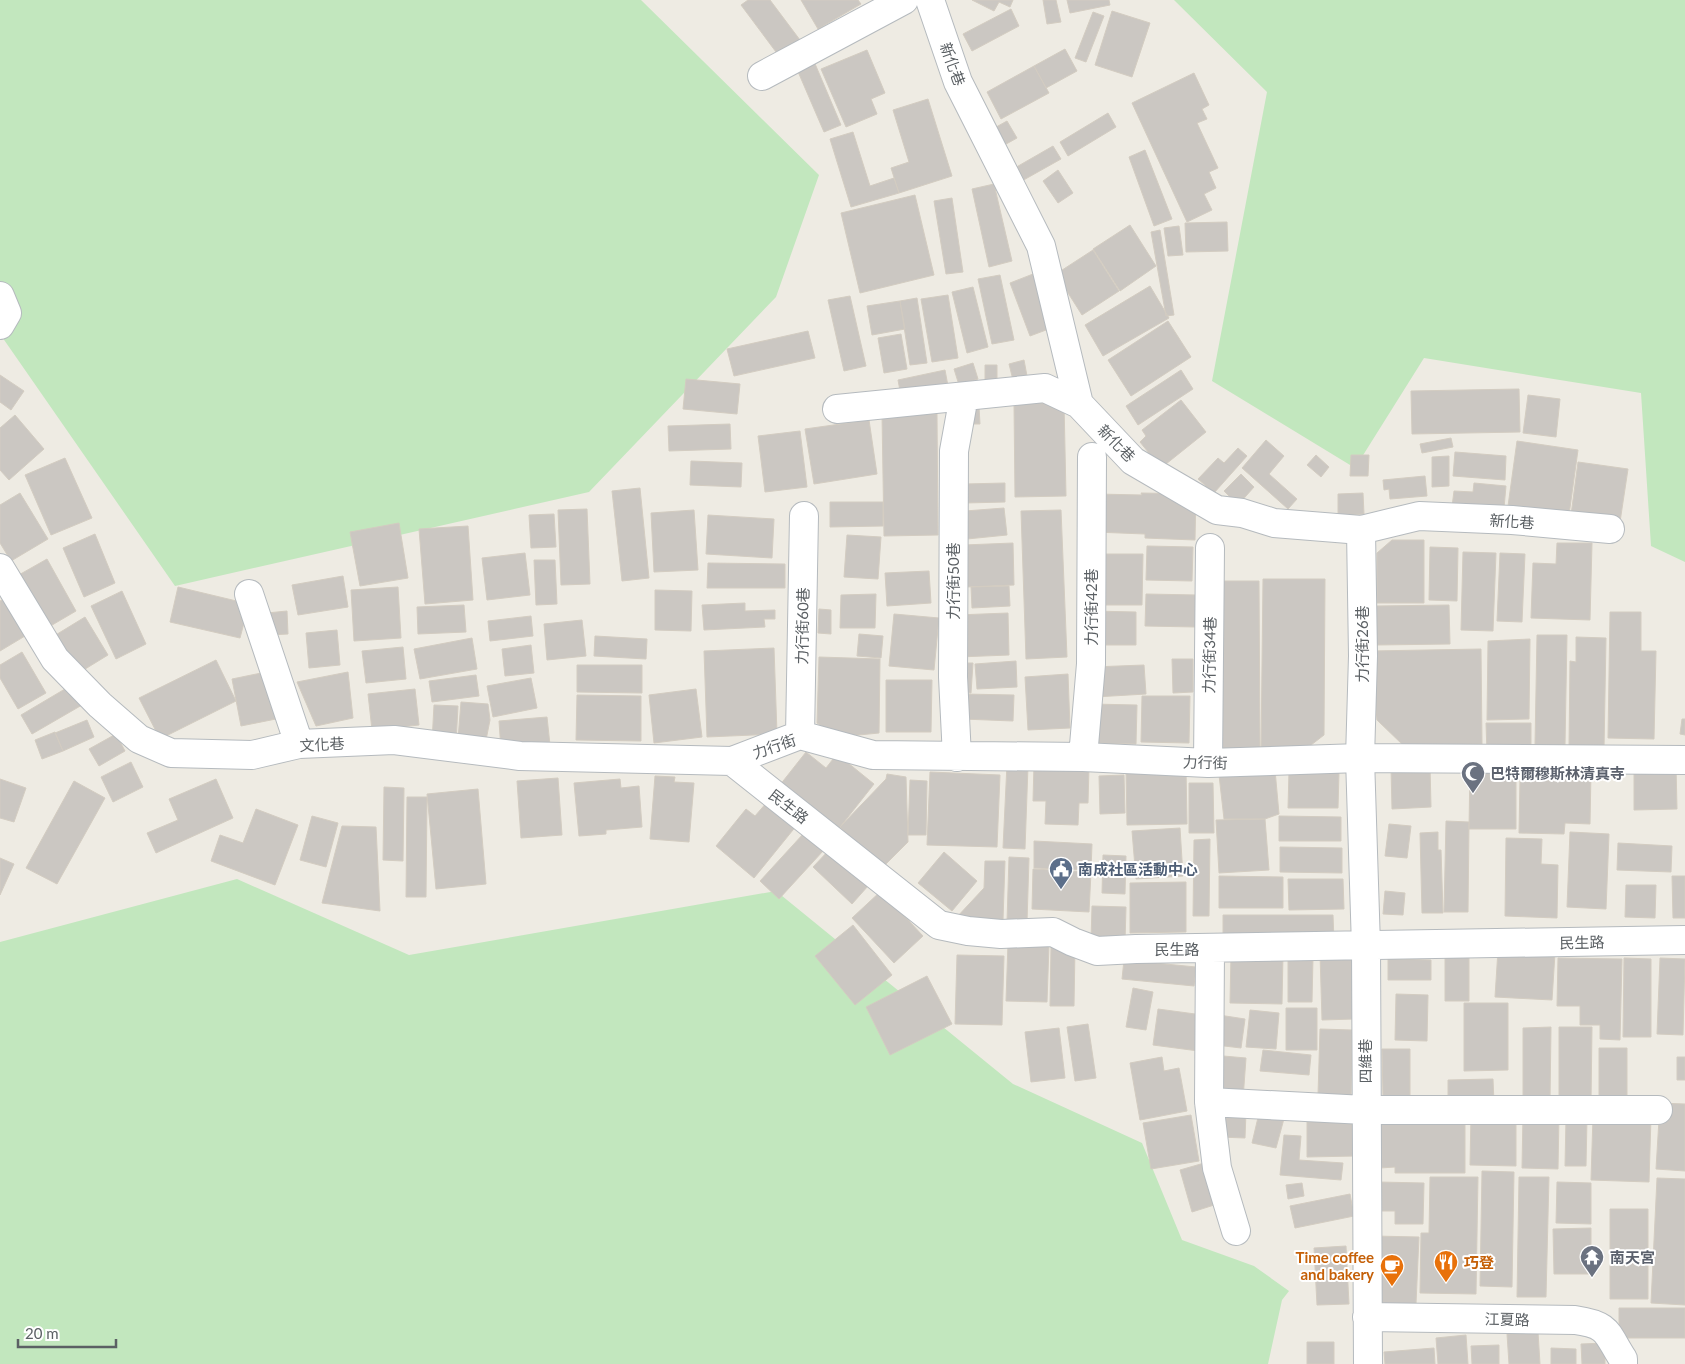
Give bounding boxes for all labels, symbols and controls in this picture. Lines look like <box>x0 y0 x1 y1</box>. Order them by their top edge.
street label: 新化巷 <box>937 40 969 88</box>
street label: 新化巷 <box>1095 421 1139 465</box>
street label: 新化巷 <box>1489 510 1535 532</box>
street label: 力行街50巷 <box>944 542 962 620</box>
street label: 力行街42巷 <box>1082 568 1100 646</box>
street label: 力行街60巷 <box>792 587 812 665</box>
street label: 力行街26巷 <box>1353 605 1371 683</box>
street label: 力行街34巷 <box>1199 616 1219 694</box>
street label: 力行街 <box>750 730 798 762</box>
street label: 文化巷 <box>299 734 345 754</box>
street label: 力行街 <box>1182 753 1228 771</box>
mosque icon: 巴特爾穆斯林清真寺 <box>1460 760 1486 794</box>
place label: 巴特爾穆斯林清真寺 <box>1490 764 1625 782</box>
street label: 民生路 <box>766 785 812 827</box>
public building icon: 南成社區活動中心 <box>1048 856 1074 890</box>
place label: 南成社區活動中心 <box>1078 860 1198 878</box>
street label: 民生路 <box>1559 933 1605 951</box>
street label: 民生路 <box>1154 940 1200 958</box>
street label: 四維巷 <box>1356 1038 1374 1084</box>
temple icon: 南天宮 <box>1579 1244 1605 1278</box>
place label: Time coffee and bakery <box>1295 1248 1374 1283</box>
place label: 南天宮 <box>1610 1248 1655 1266</box>
restaurant icon: 巧登 <box>1433 1249 1459 1283</box>
cafe icon: Time coffee and bakery <box>1379 1253 1405 1287</box>
place label: 巧登 <box>1464 1253 1494 1271</box>
street label: 江夏路 <box>1484 1310 1530 1328</box>
scale bar <box>18 1316 115 1348</box>
text: 20 m <box>25 1324 59 1342</box>

